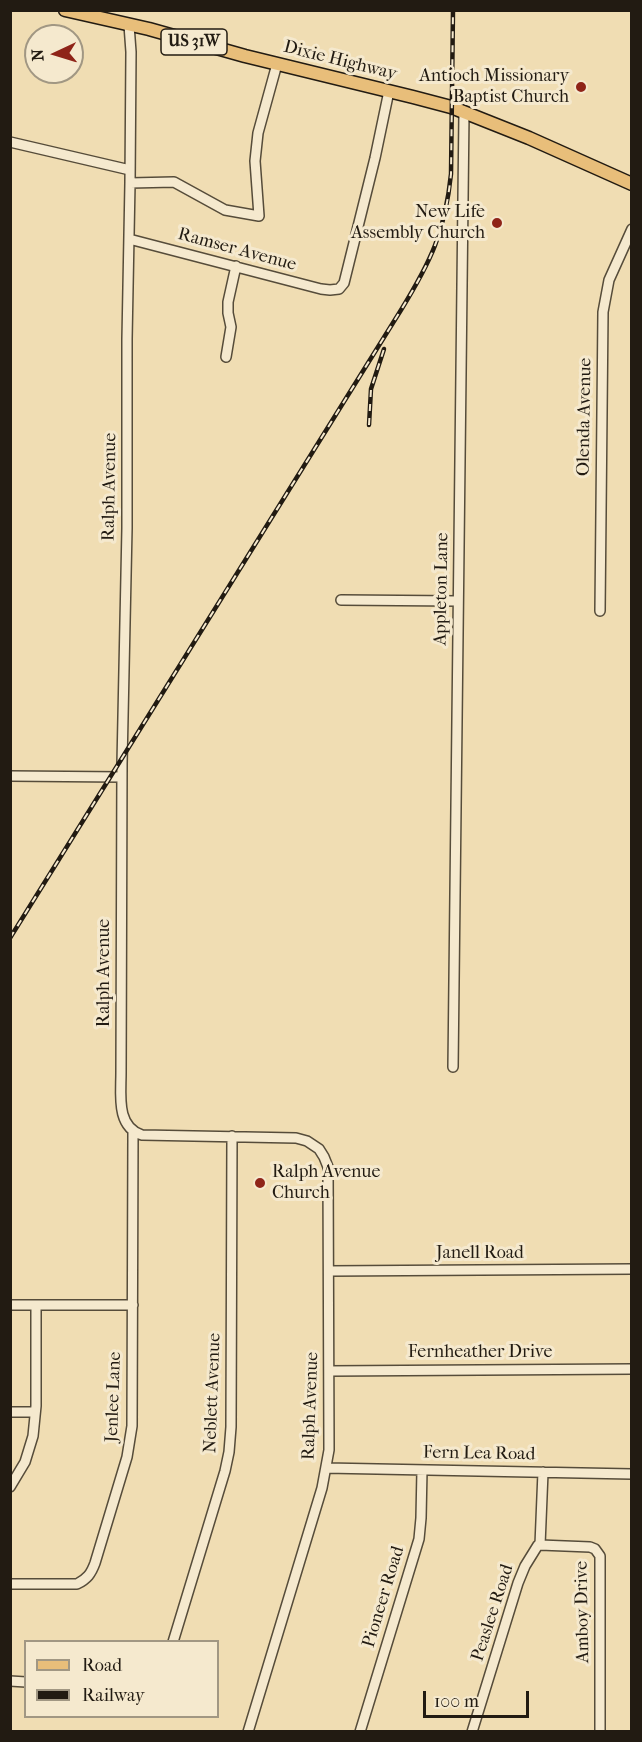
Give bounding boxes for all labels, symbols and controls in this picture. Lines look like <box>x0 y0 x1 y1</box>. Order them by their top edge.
north arrow <box>24 24 84 84</box>
road number: US 31W <box>161 29 227 55</box>
street label: Dixie Highway <box>281 36 399 86</box>
text: N <box>28 48 47 62</box>
place label: Antioch Missionary Baptist Church <box>419 66 569 109</box>
marker: Antioch Missionary Baptist Church <box>574 80 588 94</box>
place label: New Life Assembly Church <box>351 202 485 244</box>
marker: New Life Assembly Church <box>490 216 504 230</box>
street label: Ramser Avenue <box>175 224 299 276</box>
street label: Olenda Avenue <box>573 358 597 476</box>
street label: Ralph Avenue <box>98 433 122 541</box>
street label: Appleton Lane <box>430 532 454 646</box>
street label: Ralph Avenue <box>94 919 116 1027</box>
place label: Ralph Avenue Church <box>272 1162 380 1204</box>
marker: Ralph Avenue Church <box>253 1176 267 1190</box>
street label: Janell Road <box>436 1243 524 1265</box>
street label: Neblett Avenue <box>200 1333 226 1453</box>
street label: Fernheather Drive <box>408 1342 552 1364</box>
street label: Jenlee Lane <box>102 1351 126 1443</box>
street label: Ralph Avenue <box>298 1352 324 1460</box>
street label: Fern Lea Road <box>423 1442 535 1466</box>
street label: Pioneer Road <box>358 1544 410 1650</box>
street label: Amboy Drive <box>571 1561 595 1663</box>
street label: Peaslee Road <box>467 1562 519 1664</box>
legend <box>24 1640 219 1718</box>
text: Road <box>82 1655 122 1676</box>
scale bar <box>426 1679 532 1717</box>
text: Railway <box>82 1685 145 1706</box>
text: 100 m <box>434 1691 479 1712</box>

